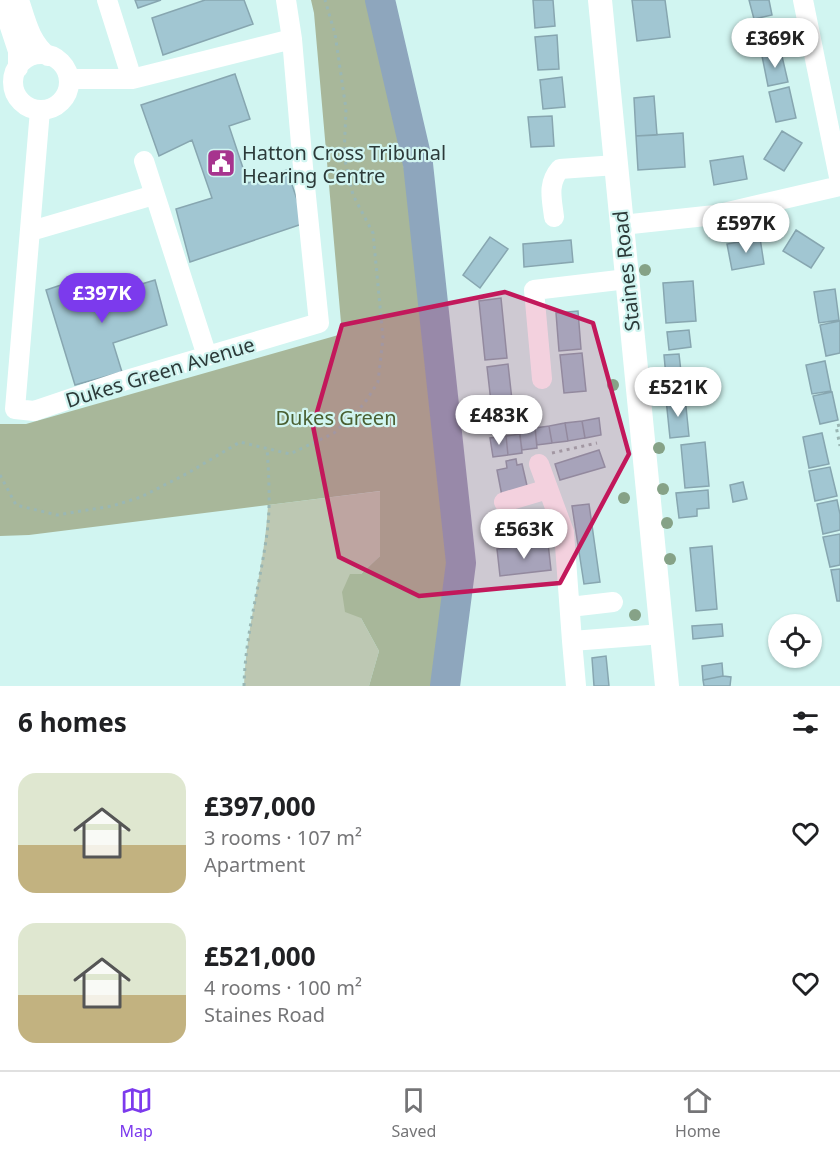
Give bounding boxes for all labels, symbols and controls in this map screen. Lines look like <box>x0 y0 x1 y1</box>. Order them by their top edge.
pin: £369K <box>733 18 817 69</box>
text: £369K <box>745 24 805 51</box>
place label: Hatton Cross Tribunal Hearing Centre <box>242 139 446 189</box>
public building icon: Hatton Cross Tribunal Hearing Centre <box>205 147 237 179</box>
pin: £597K <box>704 203 788 254</box>
street label: Staines Road <box>606 209 646 333</box>
text: £597K <box>716 209 776 236</box>
pin: £397K <box>60 273 144 324</box>
text: £397K <box>72 279 132 306</box>
street label: Dukes Green Avenue <box>62 330 258 414</box>
pin: £521K <box>636 367 720 418</box>
text: £521K <box>648 373 708 400</box>
pin: £483K <box>457 395 541 446</box>
text: £483K <box>469 401 529 428</box>
park label: Dukes Green <box>275 404 397 431</box>
pin: £563K <box>482 509 566 560</box>
text: £563K <box>494 515 554 542</box>
map controls <box>768 614 822 668</box>
button: locate <box>768 614 822 668</box>
text: 6 homes <box>18 704 127 740</box>
icon: filters <box>789 706 822 739</box>
text: £397,000 <box>204 788 316 824</box>
icon: home <box>66 797 138 869</box>
icon: heart <box>789 817 822 850</box>
text: 3 rooms · 107 m² <box>204 824 362 851</box>
text: Apartment <box>204 851 305 878</box>
text: £521,000 <box>204 938 316 974</box>
icon: home <box>66 947 138 1019</box>
icon: heart <box>789 967 822 1000</box>
text: 4 rooms · 100 m² <box>204 974 362 1001</box>
text: Staines Road <box>204 1001 325 1028</box>
tab: Map <box>119 1084 153 1142</box>
tab: Saved <box>392 1084 436 1142</box>
tab: Home <box>675 1084 721 1142</box>

